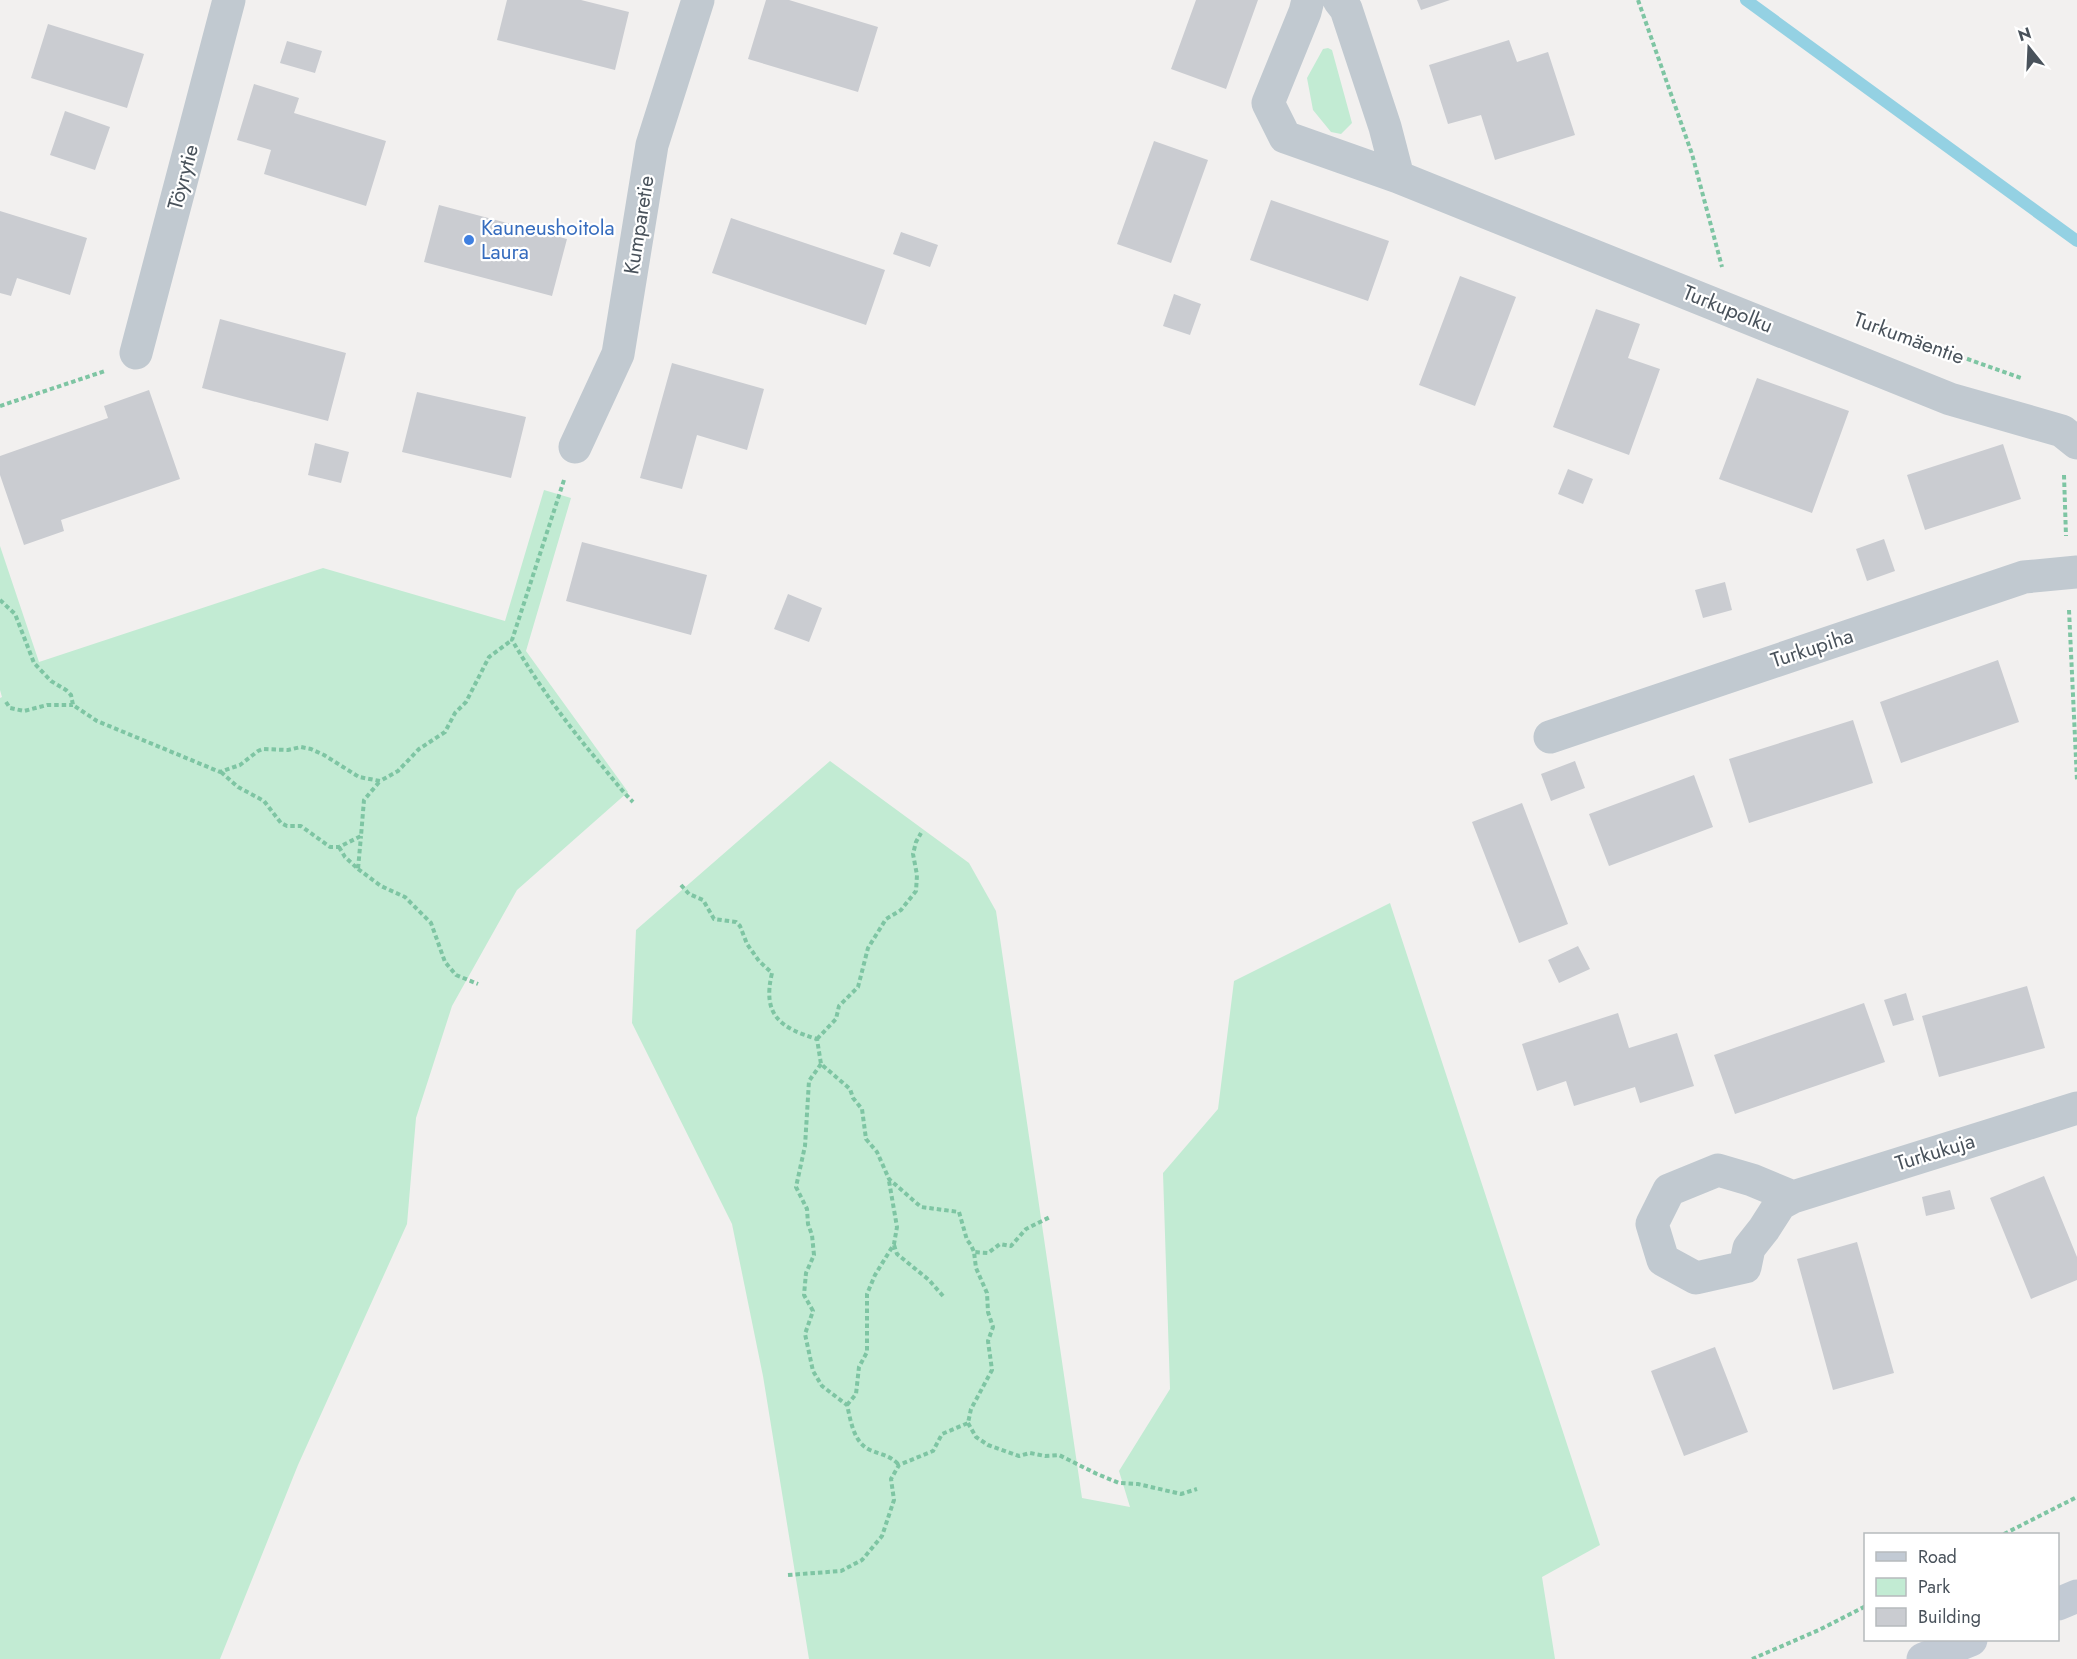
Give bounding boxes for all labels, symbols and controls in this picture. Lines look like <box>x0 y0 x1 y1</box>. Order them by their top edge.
north arrow <box>1999 18 2059 78</box>
text: N <box>2015 21 2034 47</box>
street label: Töyrytie <box>160 141 206 213</box>
street label: Kumparetie <box>616 173 662 277</box>
place label: Kauneushoitola Laura <box>481 213 615 267</box>
marker: Kauneushoitola Laura <box>462 233 476 247</box>
street label: Turkupolku <box>1678 277 1778 341</box>
street label: Turkumäentie <box>1849 304 1969 372</box>
street label: Turkupiha <box>1767 621 1857 675</box>
street label: Turkukuja <box>1892 1126 1978 1178</box>
legend <box>1864 1533 2059 1641</box>
text: Road <box>1918 1544 1957 1570</box>
text: Park <box>1918 1574 1950 1600</box>
text: Building <box>1918 1604 1981 1630</box>

